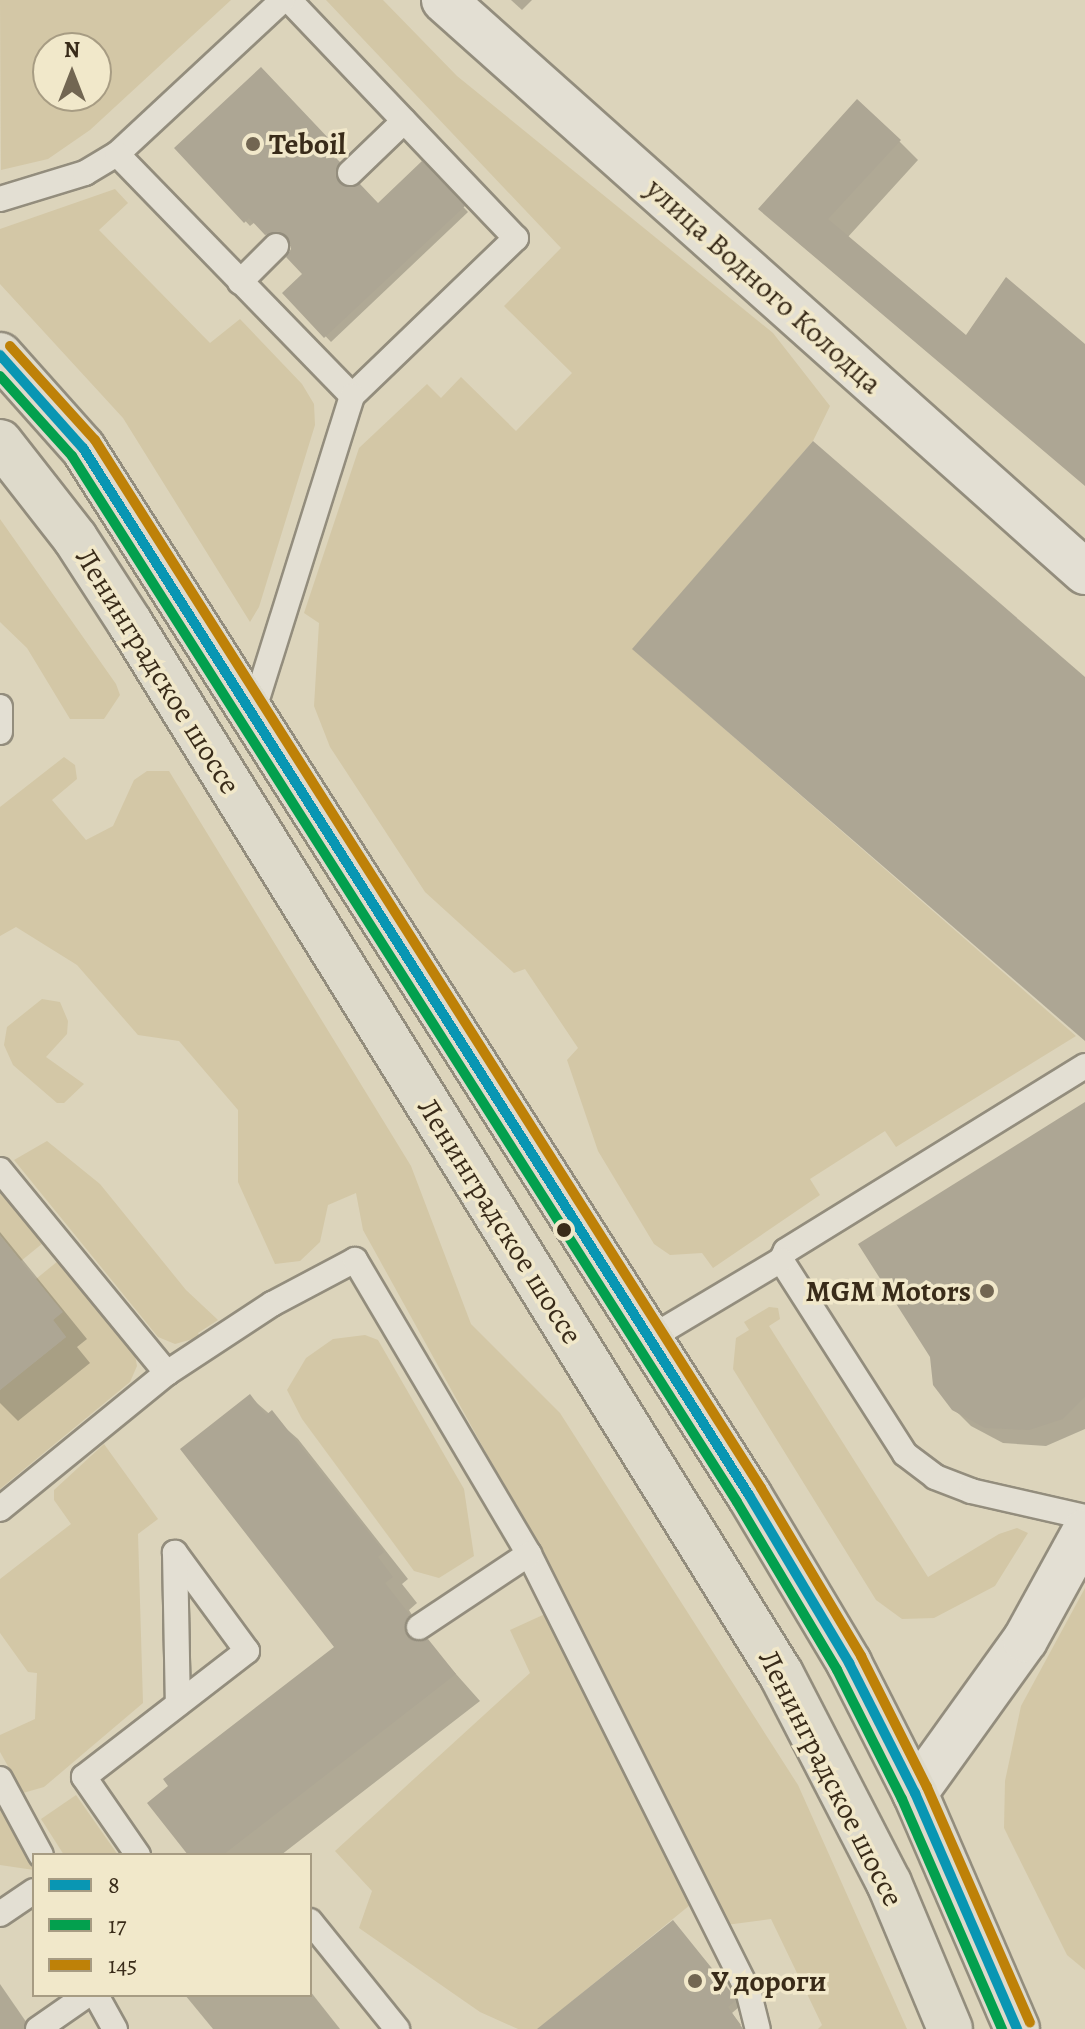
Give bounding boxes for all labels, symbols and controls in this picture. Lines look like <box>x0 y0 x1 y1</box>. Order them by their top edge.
north arrow <box>32 32 112 112</box>
text: N <box>64 35 80 65</box>
place label: Teboil <box>269 126 346 162</box>
marker: Teboil <box>244 135 262 153</box>
street label: улица Водного Колодца <box>639 171 889 401</box>
street label: Ленинградское шоссе <box>68 541 248 801</box>
street label: Ленинградское шоссе <box>410 1091 590 1351</box>
unlabelled marker <box>556 1222 572 1238</box>
place label: MGM Motors <box>806 1273 971 1309</box>
marker: MGM Motors <box>978 1282 996 1300</box>
street label: Ленинградское шоссе <box>751 1644 911 1912</box>
legend <box>32 1853 312 1997</box>
text: 8 <box>108 1869 120 1901</box>
text: 17 <box>108 1909 126 1941</box>
text: 145 <box>108 1949 137 1981</box>
place label: У дороги <box>711 1963 827 1999</box>
marker: У дороги <box>686 1972 704 1990</box>

